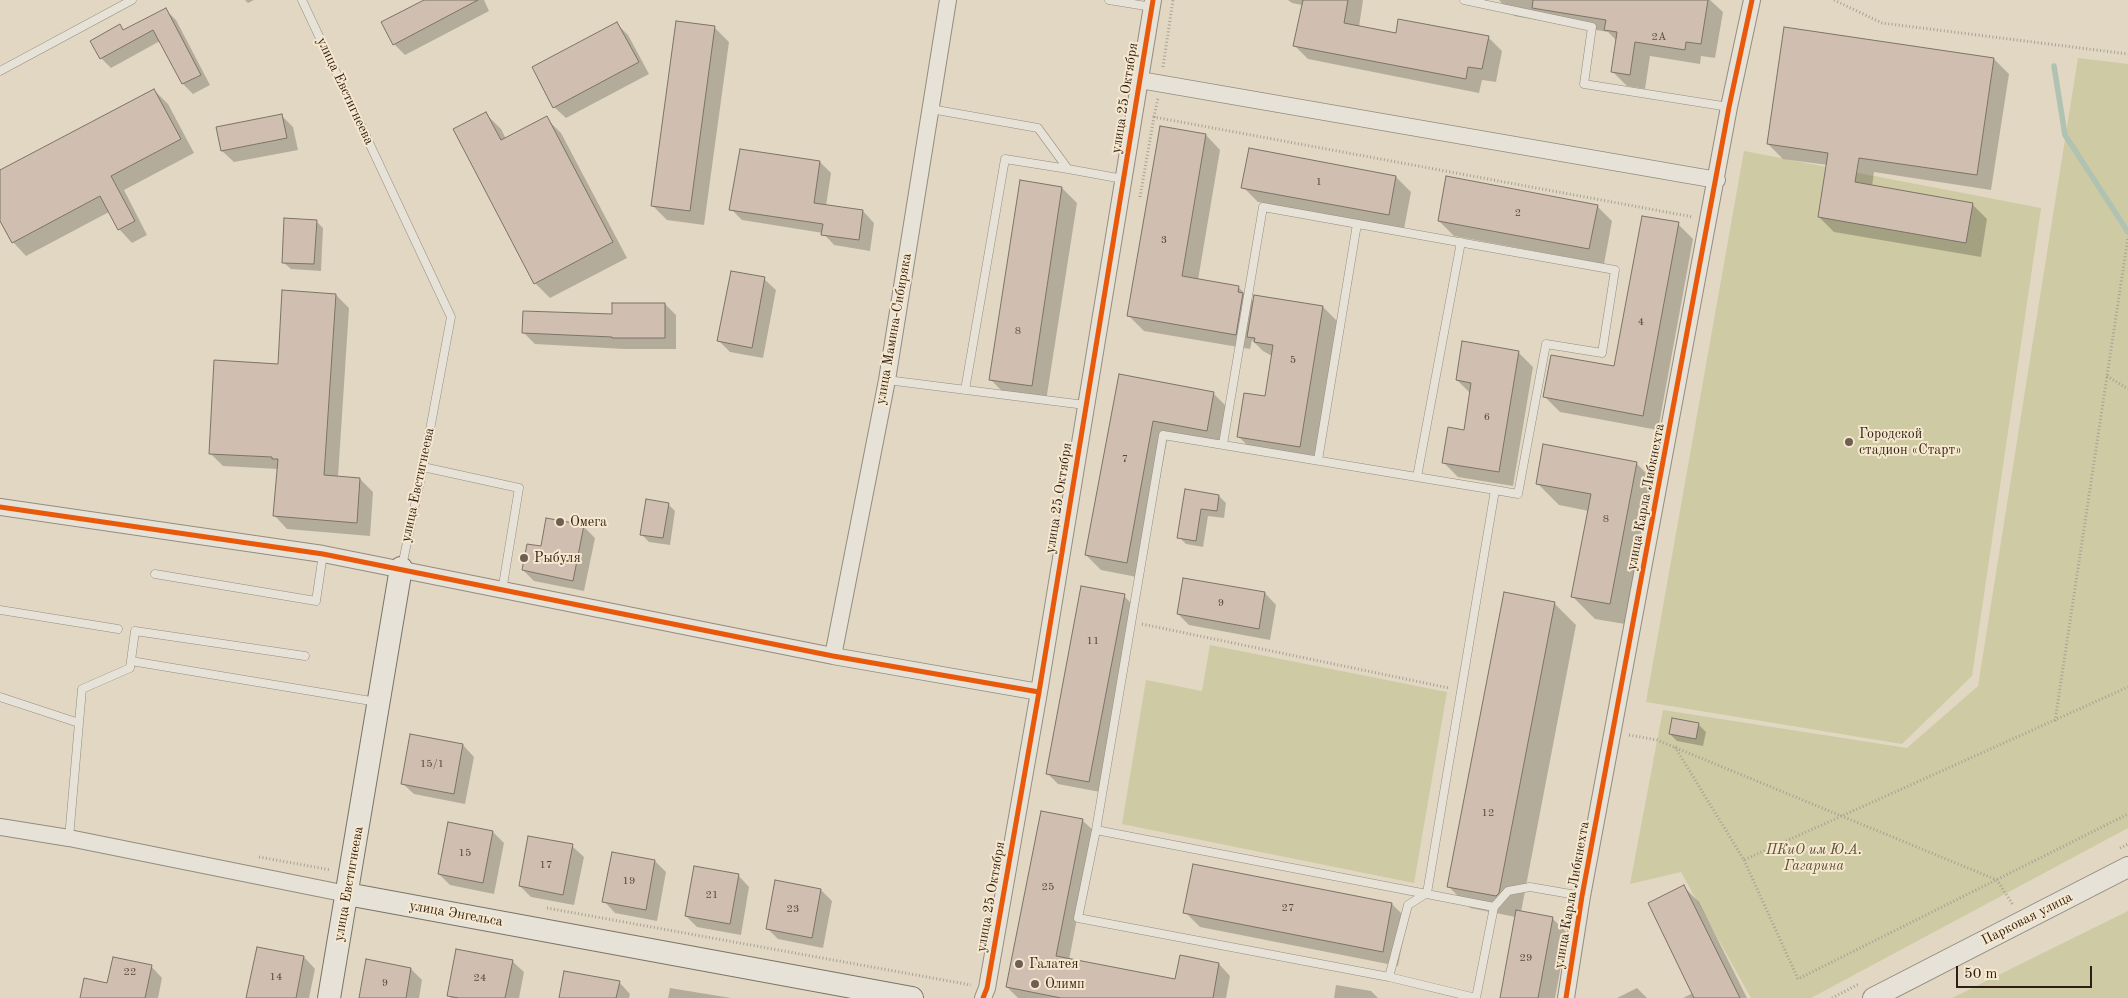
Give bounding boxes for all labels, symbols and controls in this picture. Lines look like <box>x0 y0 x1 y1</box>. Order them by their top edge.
house number: 2А <box>1652 30 1666 44</box>
street label: улица Евстигнеева <box>313 35 377 147</box>
street label: улица 25 Октября <box>1108 41 1142 155</box>
house number: 1 <box>1316 175 1322 189</box>
house number: 2 <box>1515 206 1521 220</box>
house number: 3 <box>1161 233 1167 247</box>
street label: улица Мамина-Сибиряка <box>872 252 916 406</box>
house number: 4 <box>1638 315 1644 329</box>
house number: 8 <box>1015 324 1021 338</box>
house number: 5 <box>1290 353 1296 367</box>
house number: 6 <box>1484 410 1490 424</box>
street label: улица Карла Либкнехта <box>1624 422 1668 572</box>
street label: улица Евстигнеева <box>398 426 438 544</box>
place label: Городской стадион «Старт» <box>1859 426 1962 458</box>
marker: Городской стадион «Старт» <box>1843 436 1855 448</box>
street label: улица 25 Октября <box>1042 441 1076 555</box>
house number: 7 <box>1122 452 1128 466</box>
house number: 8 <box>1603 512 1609 526</box>
place label: Омега <box>570 514 607 530</box>
marker: Омега <box>554 516 566 528</box>
place label: Рыбуля <box>534 550 581 566</box>
marker: Рыбуля <box>518 552 530 564</box>
house number: 9 <box>1218 596 1224 610</box>
house number: 11 <box>1087 634 1099 648</box>
house number: 15/1 <box>420 757 444 771</box>
house number: 12 <box>1482 806 1494 820</box>
street label: улица Карла Либкнехта <box>1551 820 1593 970</box>
street label: улица Евстигнеева <box>331 825 367 943</box>
street label: улица 25 Октября <box>973 840 1009 954</box>
park label: ПКиО им Ю.А. Гагарина <box>1766 842 1862 874</box>
house number: 15 <box>459 846 471 860</box>
house number: 17 <box>540 858 552 872</box>
house number: 19 <box>623 874 635 888</box>
house number: 25 <box>1042 880 1054 894</box>
house number: 21 <box>706 888 718 902</box>
street label: Парковая улица <box>1979 889 2075 949</box>
street label: улица Энгельса <box>408 897 504 931</box>
house number: 27 <box>1282 901 1294 915</box>
house number: 23 <box>787 902 799 916</box>
house number: 29 <box>1520 951 1532 965</box>
place label: Галатея <box>1029 956 1079 972</box>
scale bar <box>1958 956 2094 988</box>
marker: Галатея <box>1013 958 1025 970</box>
house number: 22 <box>124 965 136 979</box>
text: 50 m <box>1964 967 1998 982</box>
house number: 14 <box>270 970 282 984</box>
house number: 24 <box>474 971 486 985</box>
house number: 9 <box>382 976 388 990</box>
place label: Олимп <box>1045 976 1085 992</box>
marker: Олимп <box>1029 978 1041 990</box>

